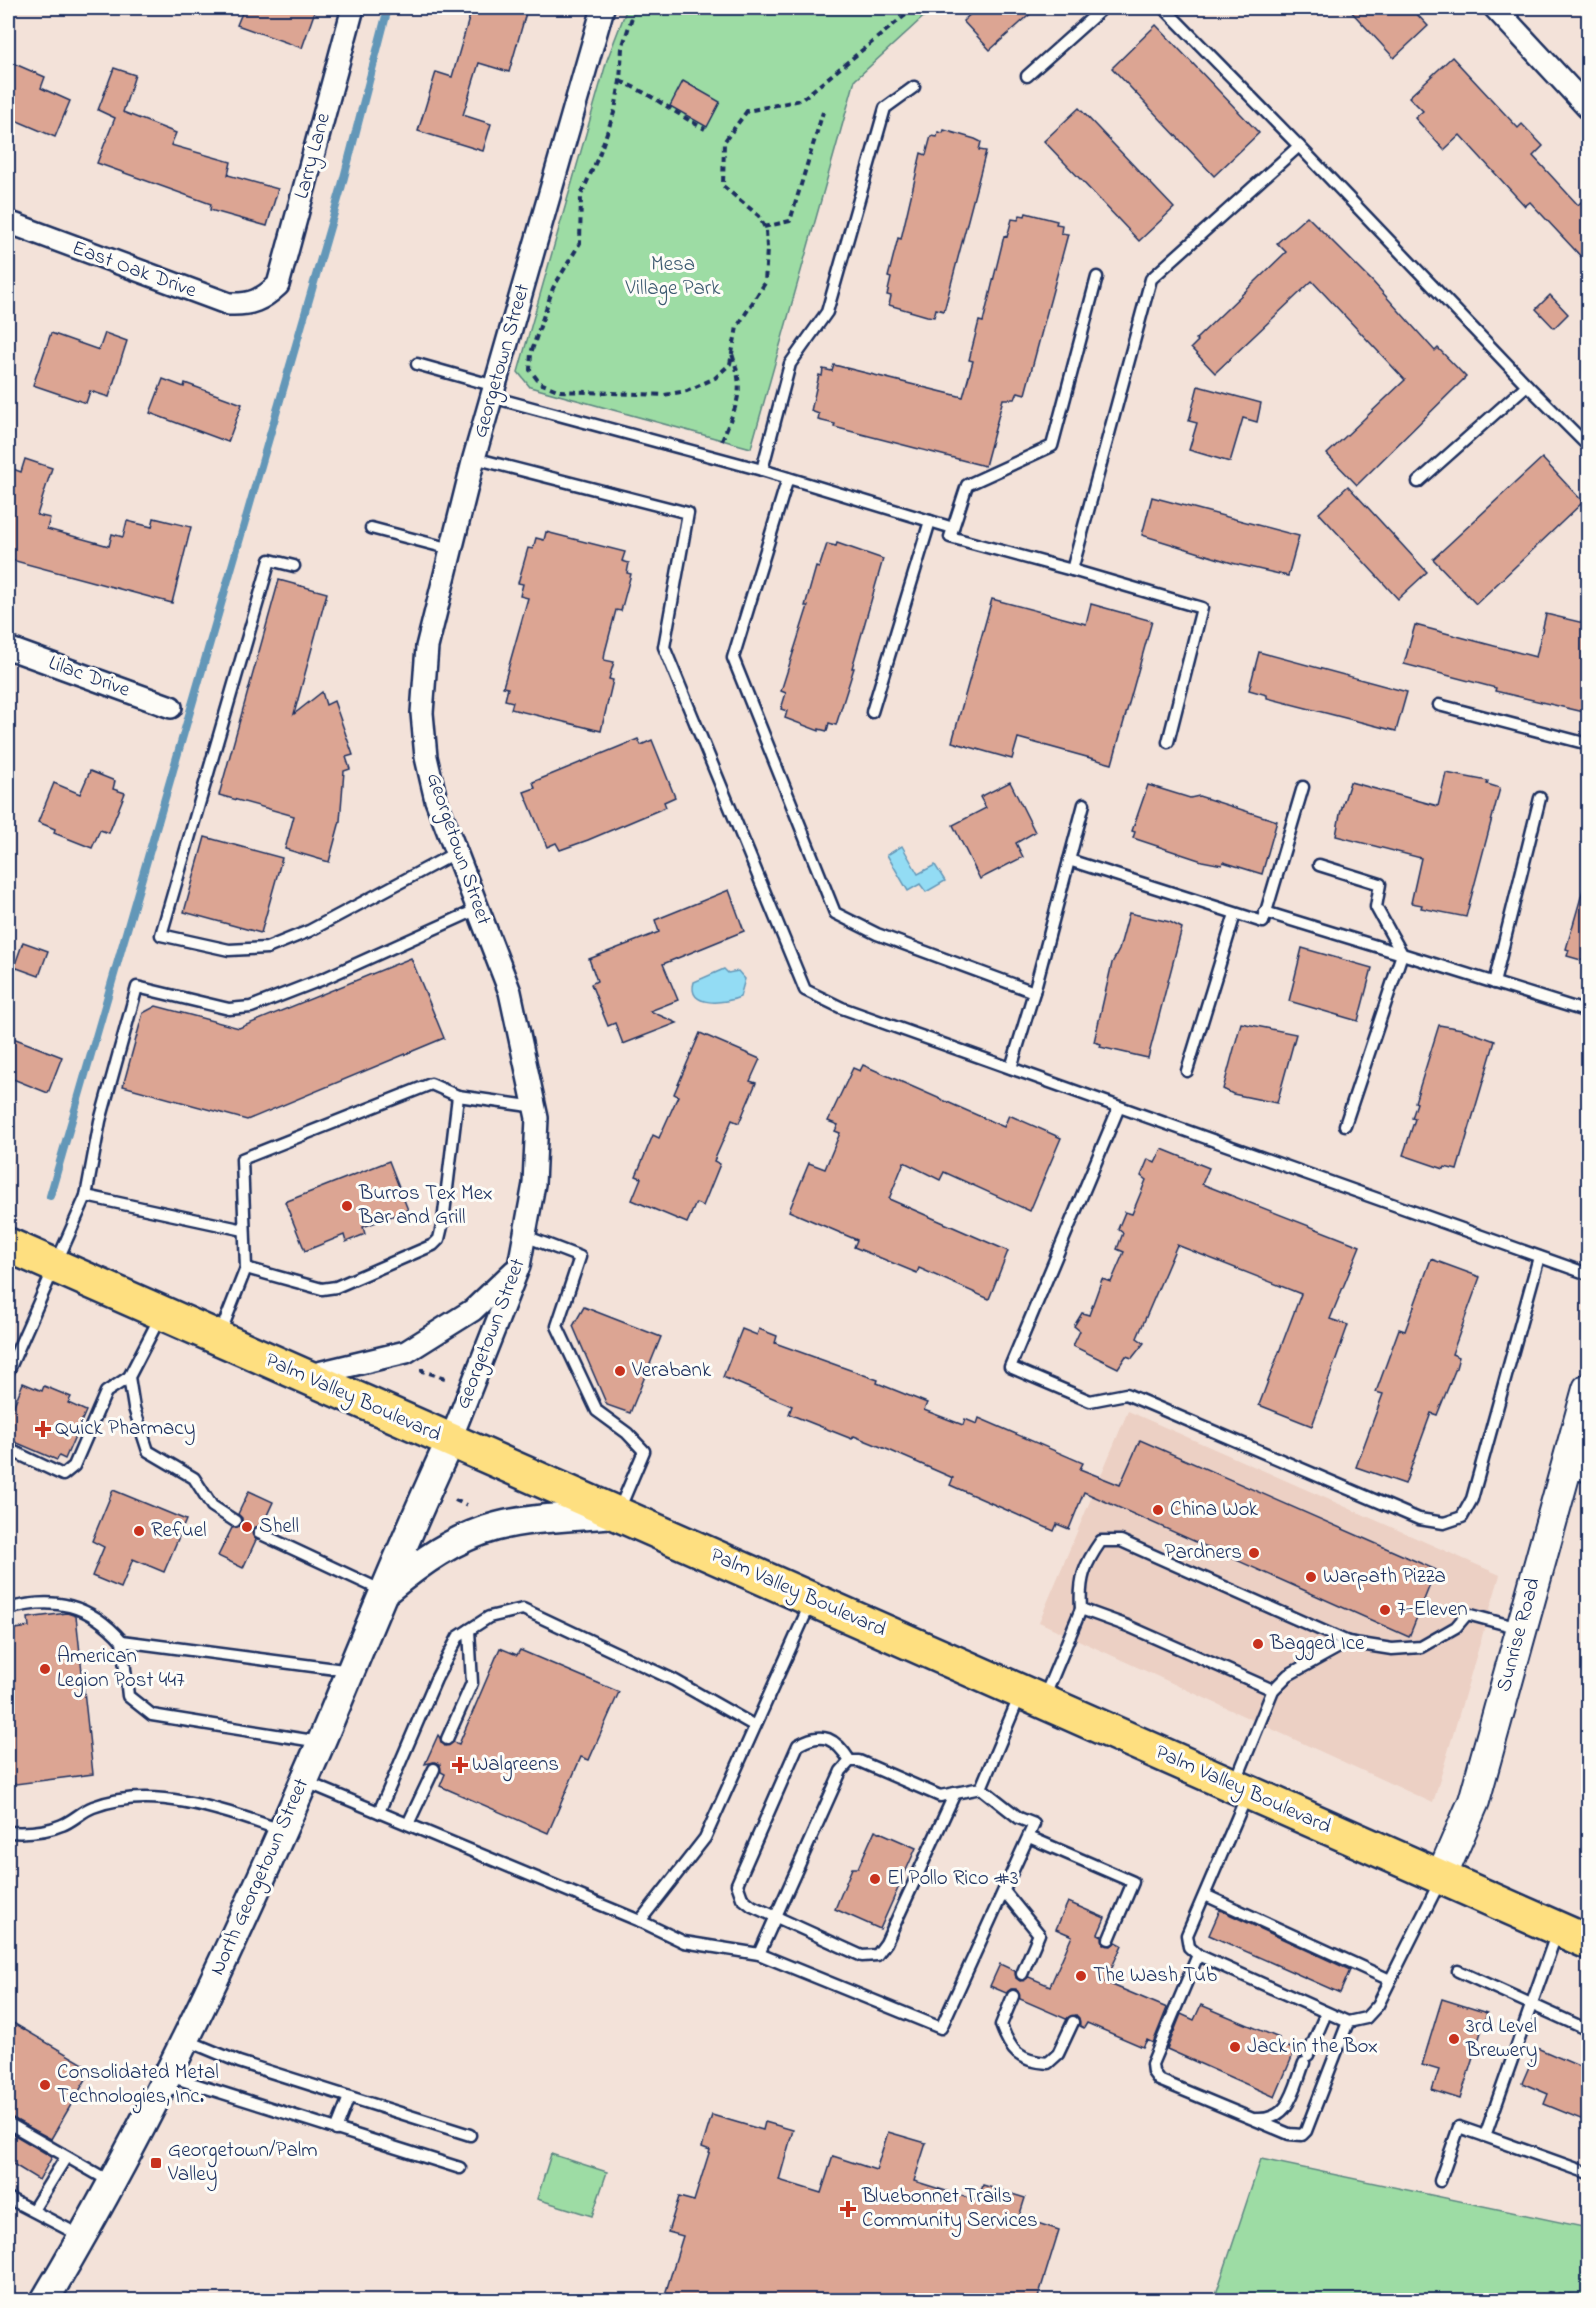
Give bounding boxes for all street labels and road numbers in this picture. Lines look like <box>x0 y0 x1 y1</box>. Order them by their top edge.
street label: Larry Lane <box>287 109 341 203</box>
street label: East Oak Drive <box>68 234 201 307</box>
street label: Georgetown Street <box>466 280 540 442</box>
street label: Lilac Drive <box>44 648 135 706</box>
street label: Georgetown Street <box>416 769 498 930</box>
street label: Georgetown Street <box>448 1254 535 1414</box>
street label: Palm Valley Boulevard <box>259 1346 446 1452</box>
street label: Palm Valley Boulevard <box>704 1541 891 1647</box>
street label: Sunrise Road <box>1489 1574 1549 1695</box>
street label: Palm Valley Boulevard <box>1149 1738 1336 1844</box>
street label: North Georgetown Street <box>203 1774 319 1981</box>

